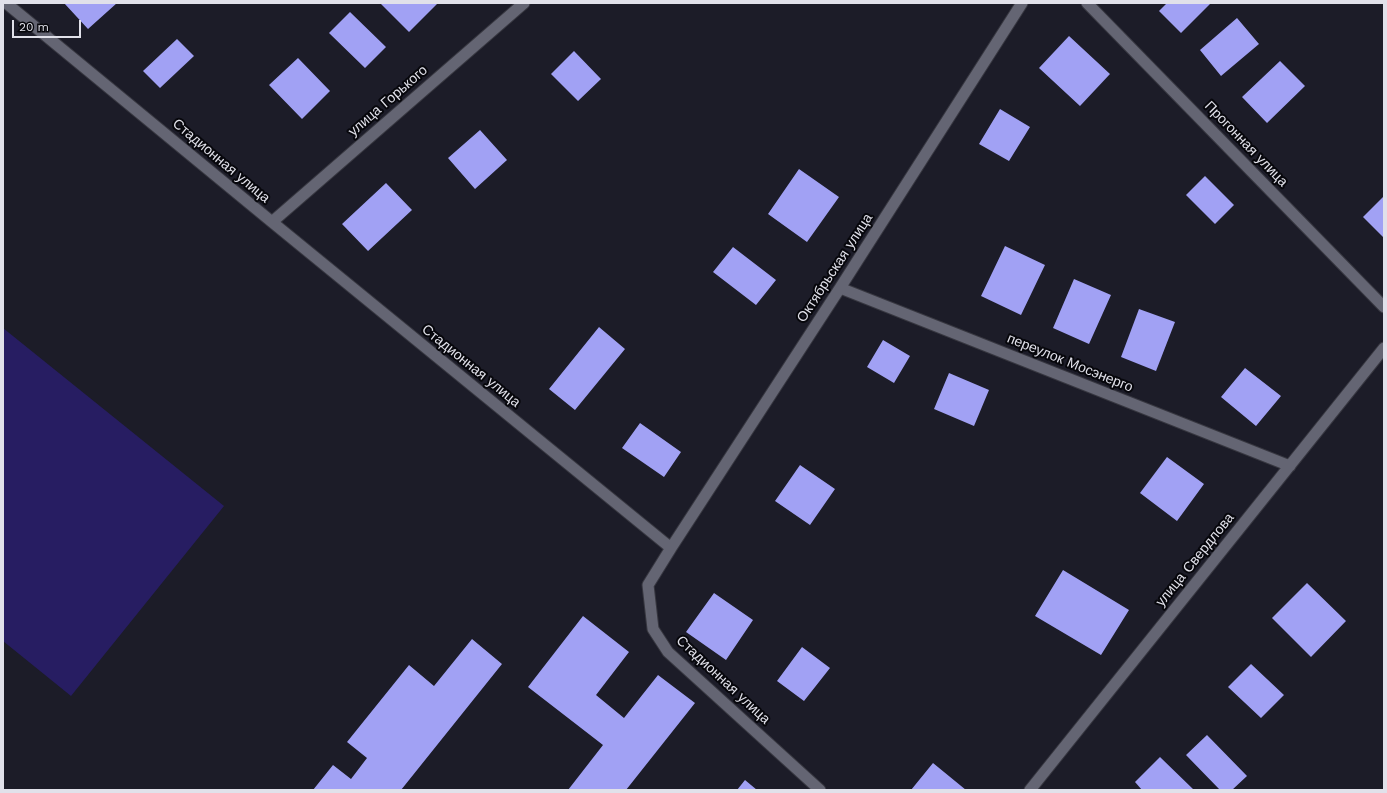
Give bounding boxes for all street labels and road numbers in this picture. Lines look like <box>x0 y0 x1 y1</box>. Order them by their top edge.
street label: улица Горького <box>345 62 431 140</box>
street label: Прогонная улица <box>1201 98 1291 190</box>
street label: Стадионная улица <box>169 115 273 207</box>
street label: Октябрьская улица <box>794 210 876 326</box>
street label: Стадионная улица <box>418 321 524 411</box>
street label: переулок Мосэнерго <box>1005 330 1135 396</box>
street label: улица Свердлова <box>1152 510 1238 610</box>
street label: Стадионная улица <box>673 632 773 728</box>

